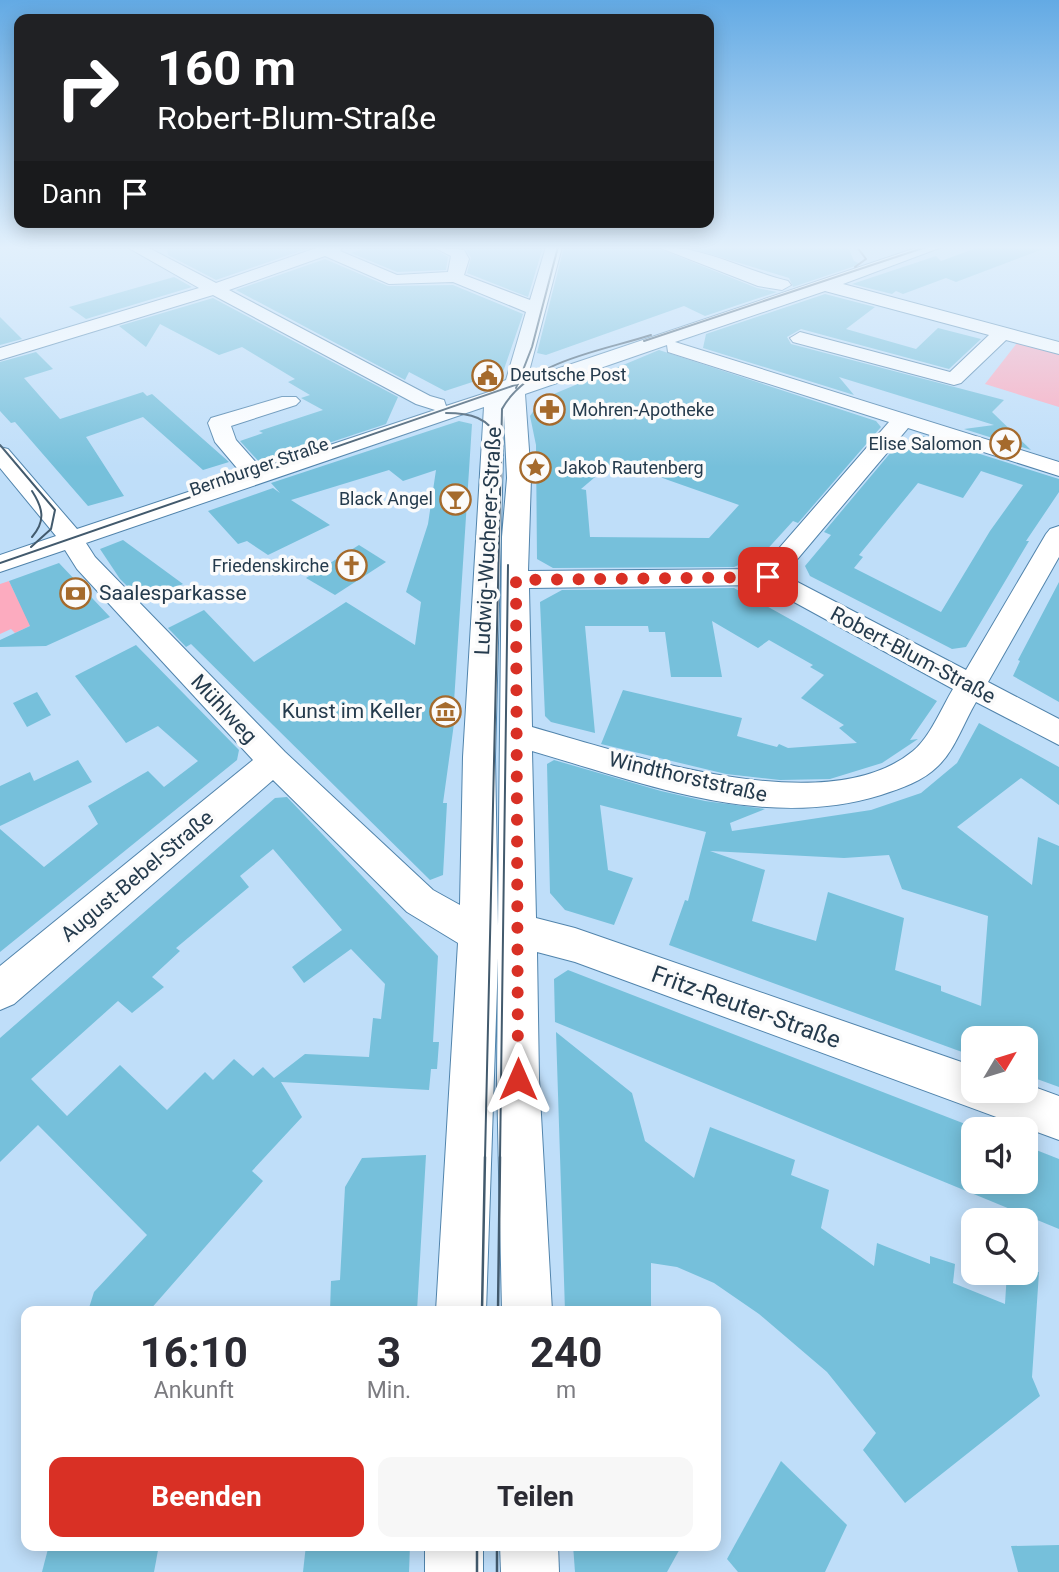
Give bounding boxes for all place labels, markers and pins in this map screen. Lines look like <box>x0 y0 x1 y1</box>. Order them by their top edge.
public building icon: Deutsche Post <box>470 358 504 392</box>
place label: Deutsche Post <box>510 364 627 385</box>
pharmacy icon: Mohren-Apotheke <box>532 393 566 427</box>
place label: Mohren-Apotheke <box>572 399 714 420</box>
place icon: Elise Salomon <box>988 427 1022 461</box>
place label: Elise Salomon <box>869 433 982 454</box>
place icon: Jakob Rautenberg <box>518 451 552 485</box>
place label: Jakob Rautenberg <box>558 457 704 478</box>
bar icon: Black Angel <box>439 482 473 516</box>
place label: Black Angel <box>339 488 433 509</box>
pin <box>738 547 798 607</box>
church icon: Friedenskirche <box>335 549 369 583</box>
place label: Friedenskirche <box>212 555 329 576</box>
bank icon: Saalesparkasse <box>59 576 93 610</box>
place label: Saalesparkasse <box>99 581 247 605</box>
museum icon: Kunst im Keller <box>428 694 462 728</box>
place label: Kunst im Keller <box>282 699 422 723</box>

